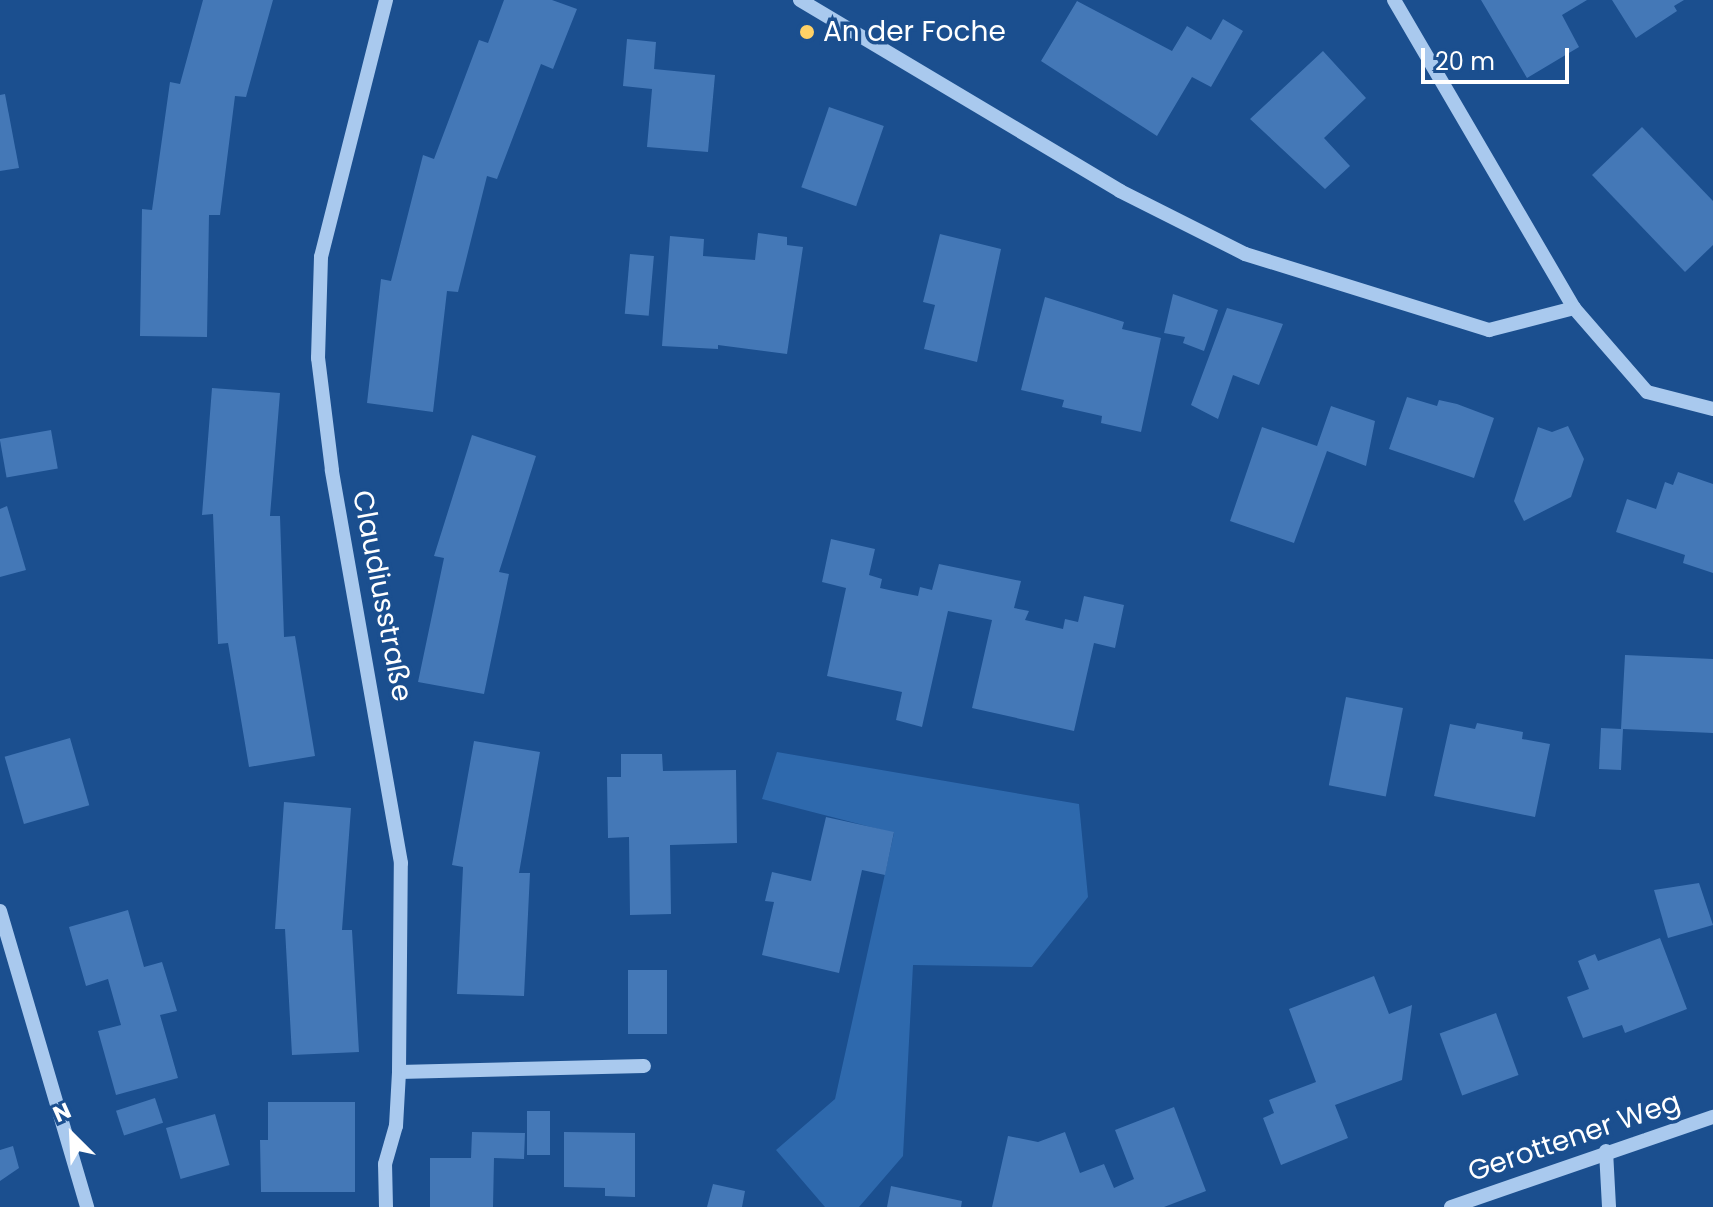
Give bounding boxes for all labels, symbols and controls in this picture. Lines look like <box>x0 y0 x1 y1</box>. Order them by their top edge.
place label: An der Foche <box>823 15 1006 49</box>
marker: An der Foche <box>798 23 816 41</box>
scale bar <box>1425 32 1573 82</box>
text: 20 m <box>1435 45 1495 78</box>
street label: Claudiusstraße <box>345 488 419 704</box>
street label: Gerottener Weg <box>1464 1085 1684 1189</box>
north arrow <box>32 1095 112 1175</box>
text: N <box>48 1095 76 1130</box>

